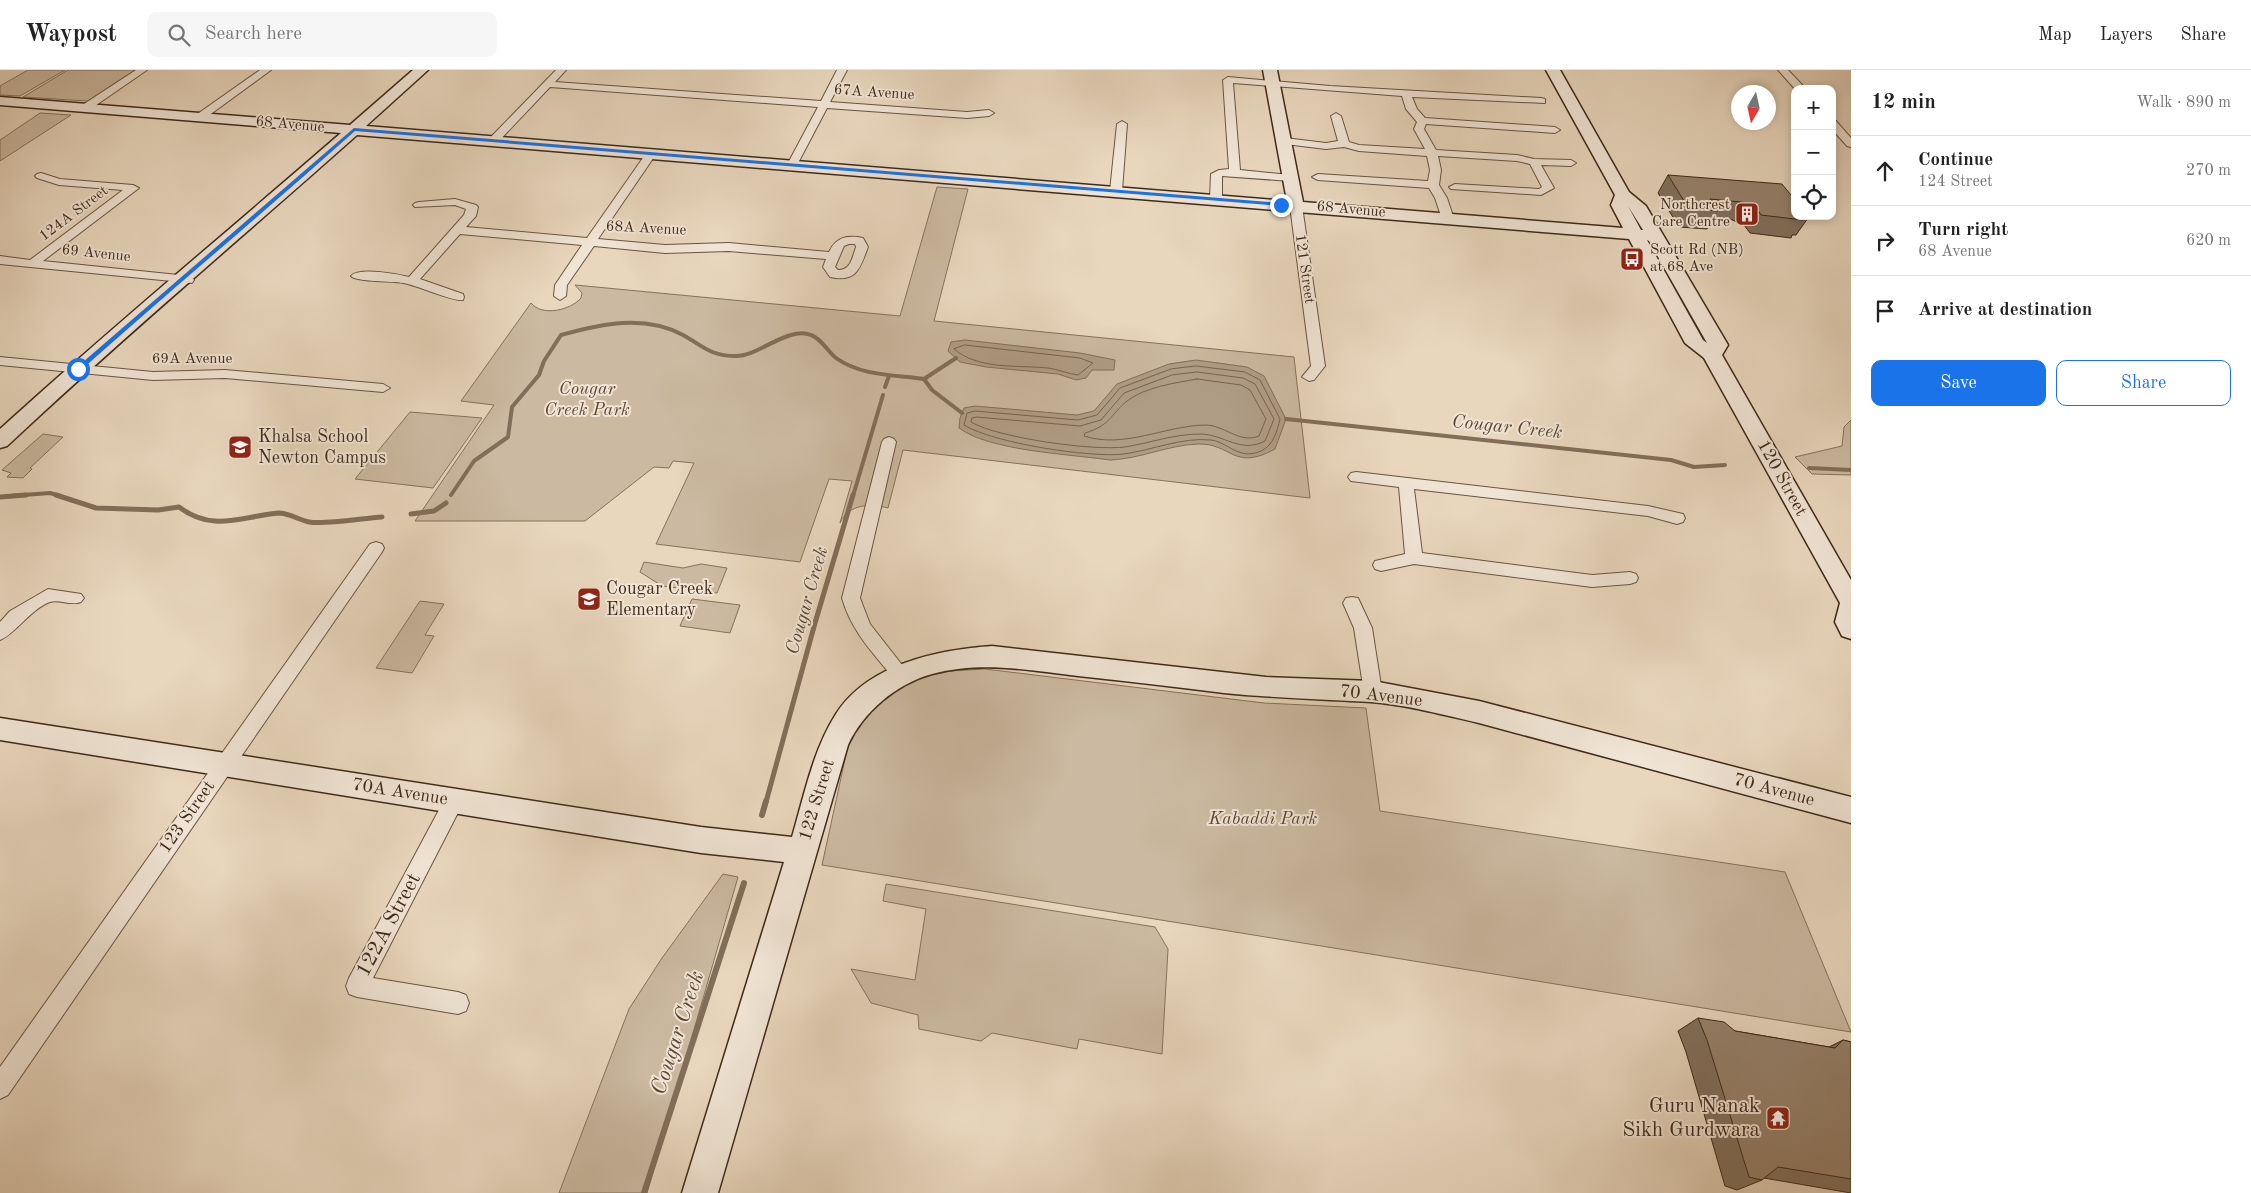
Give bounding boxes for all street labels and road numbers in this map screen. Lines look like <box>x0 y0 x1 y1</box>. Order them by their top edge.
street label: 67A Avenue <box>833 83 915 103</box>
street label: 68 Avenue <box>255 115 325 135</box>
street label: 124A Street <box>37 183 111 245</box>
street label: 68 Avenue <box>1316 200 1386 220</box>
street label: 68A Avenue <box>605 219 687 239</box>
street label: 121 Street <box>1292 233 1316 305</box>
street label: 69 Avenue <box>61 243 131 265</box>
street label: 69A Avenue <box>152 352 232 367</box>
street label: 120 Street <box>1754 437 1810 519</box>
street label: 70 Avenue <box>1339 682 1423 710</box>
street label: 122 Street <box>796 757 838 843</box>
street label: 70 Avenue <box>1732 771 1816 809</box>
street label: 70A Avenue <box>351 776 449 808</box>
street label: 123 Street <box>156 777 218 857</box>
street label: 122A Street <box>353 870 425 980</box>

